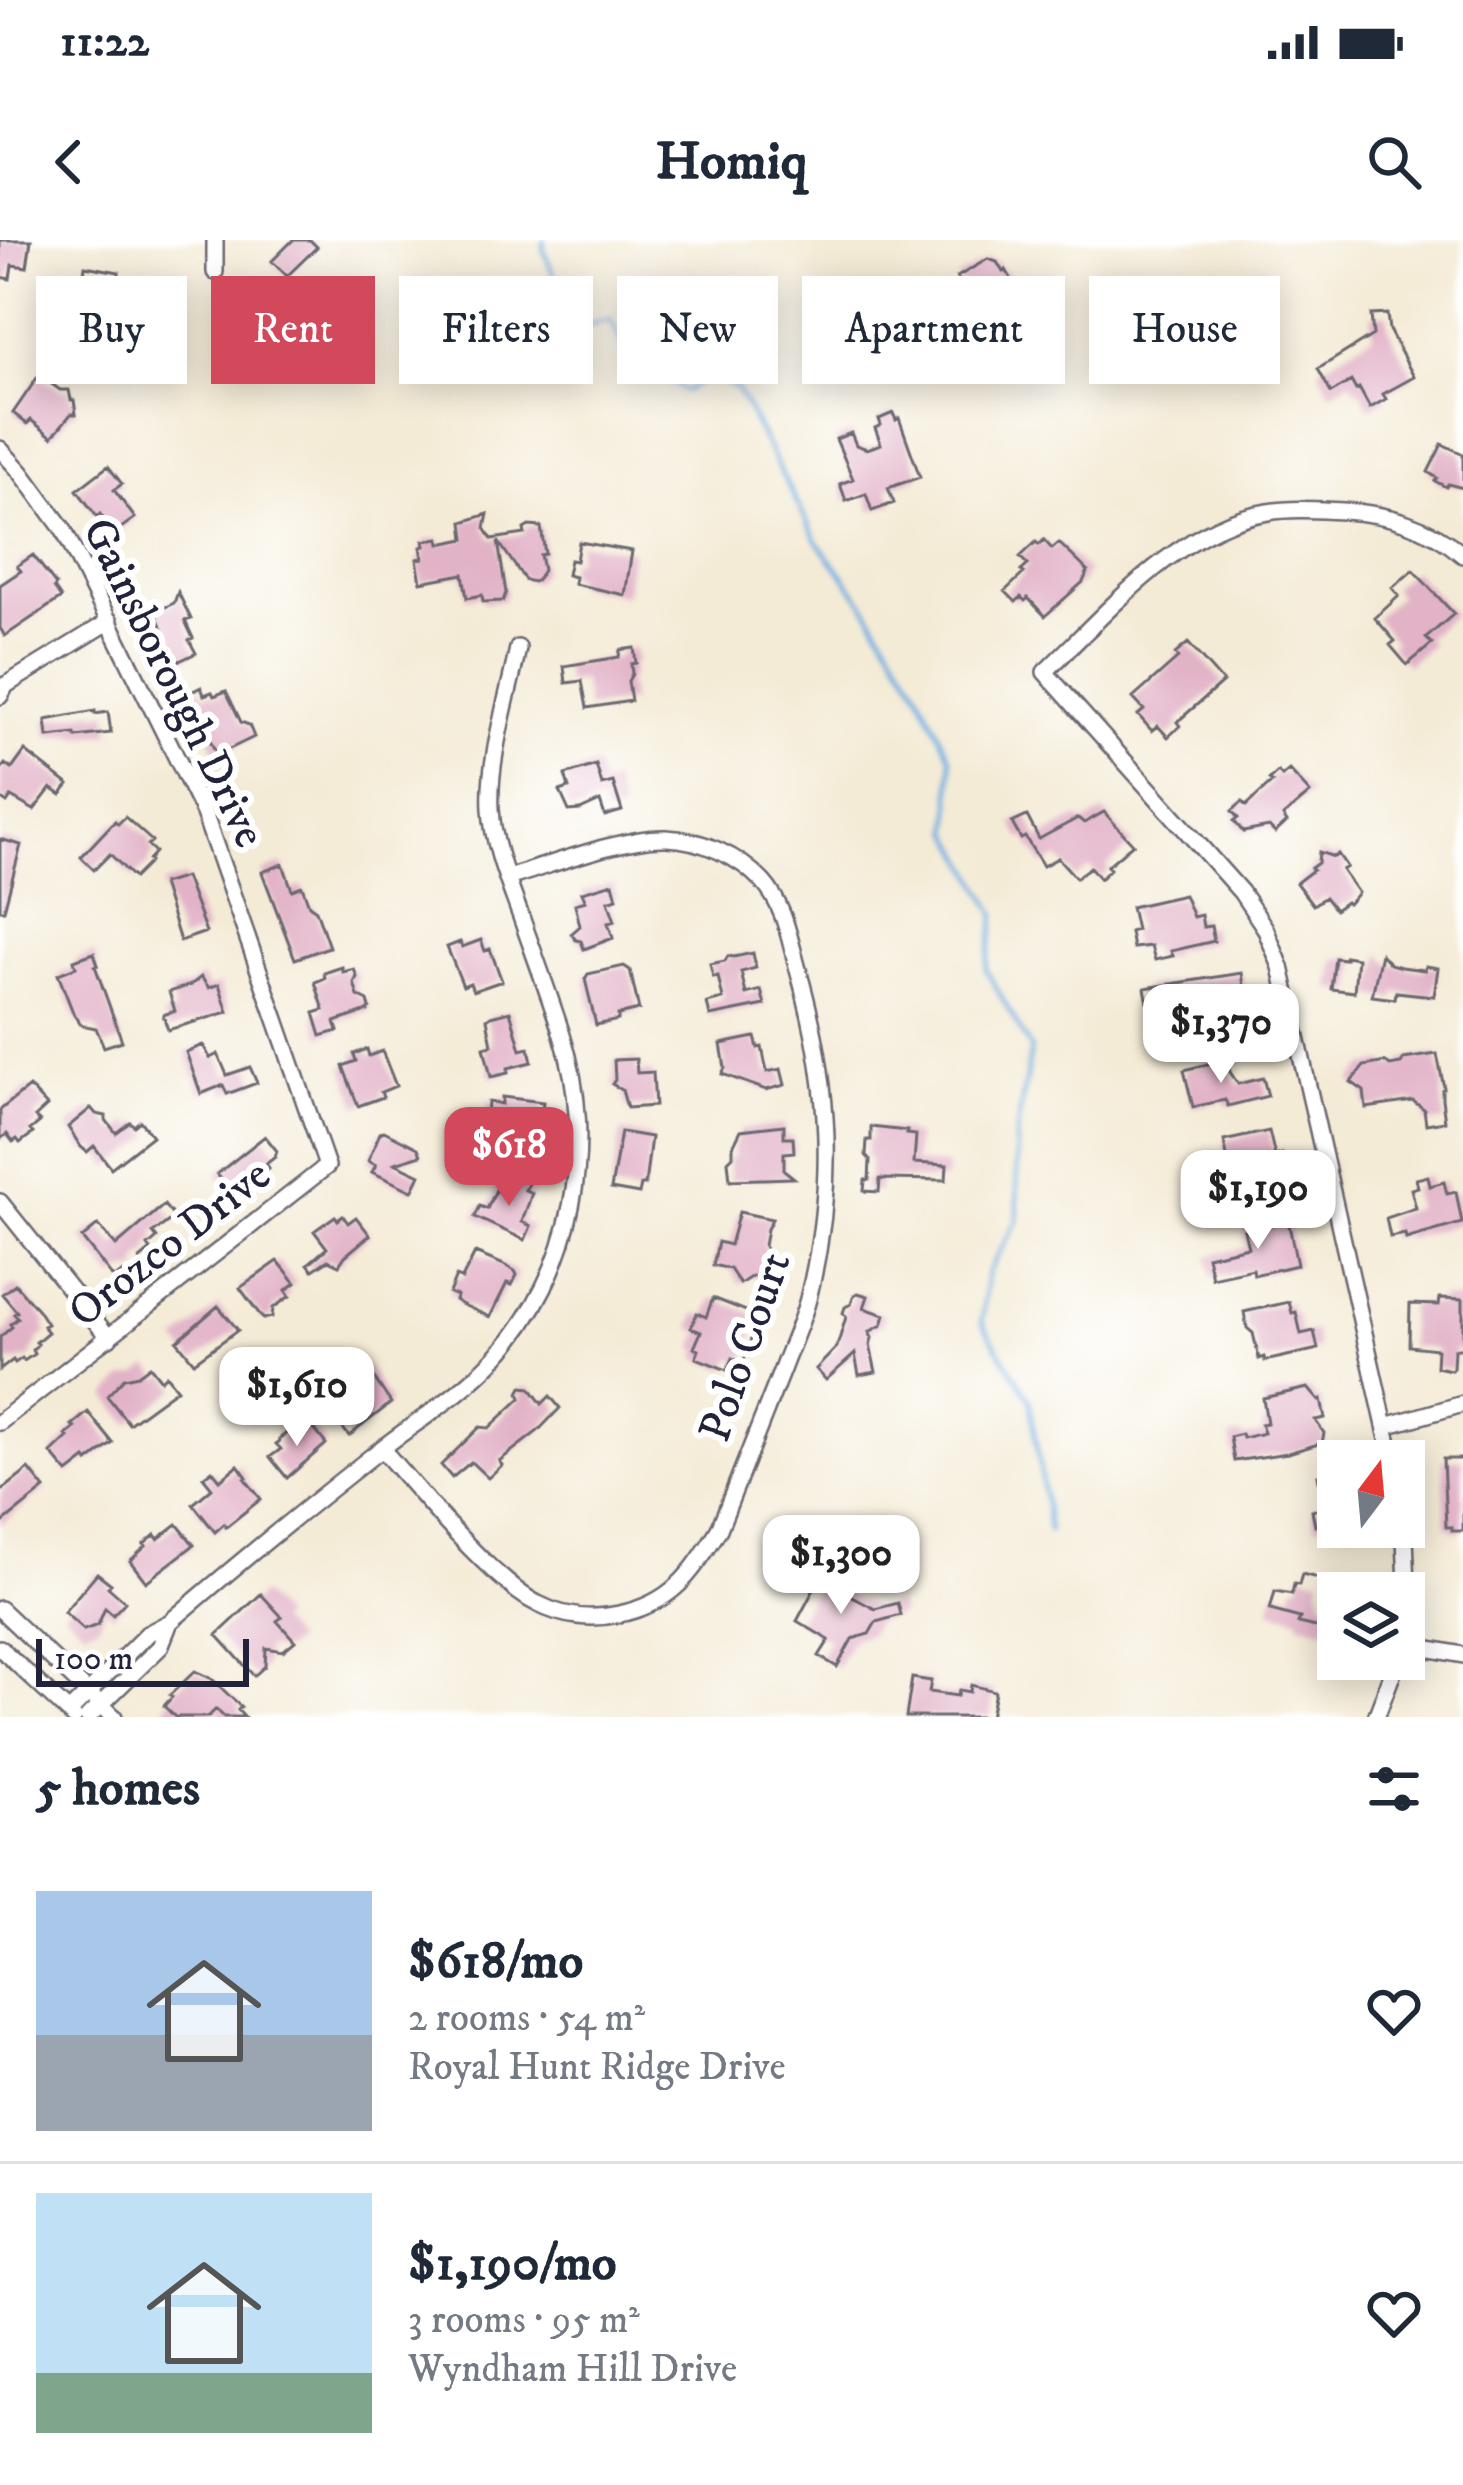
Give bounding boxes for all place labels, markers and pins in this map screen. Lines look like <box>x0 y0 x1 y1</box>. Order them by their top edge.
pin: $1,370 <box>1123 984 1319 1086</box>
pin: $618 <box>438 1107 580 1209</box>
pin: $1,190 <box>1160 1150 1356 1252</box>
pin: $1,610 <box>199 1347 395 1449</box>
pin: $1,300 <box>743 1515 939 1617</box>

